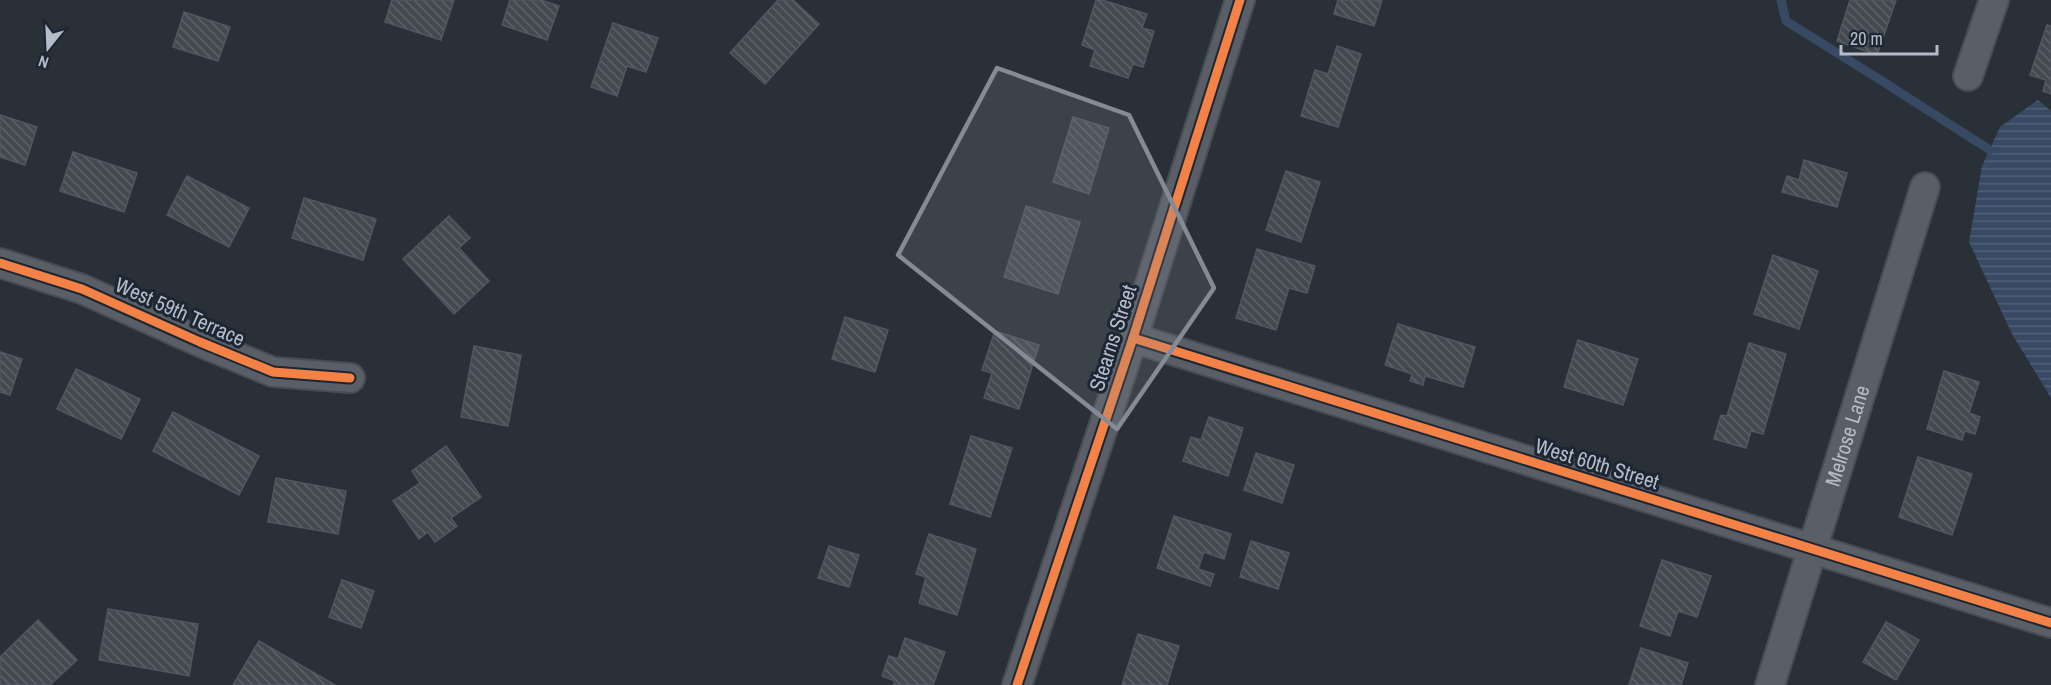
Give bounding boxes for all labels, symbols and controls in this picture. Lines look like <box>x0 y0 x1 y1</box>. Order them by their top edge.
north arrow <box>18 18 78 78</box>
scale bar <box>1841 18 1937 56</box>
text: 20 m <box>1850 26 1883 51</box>
text: N <box>35 50 51 74</box>
street label: West 59th Terrace <box>111 270 250 353</box>
street label: Stearns Street <box>1082 281 1143 395</box>
street label: Melrose Lane <box>1818 382 1876 490</box>
street label: West 60th Street <box>1532 431 1663 496</box>

